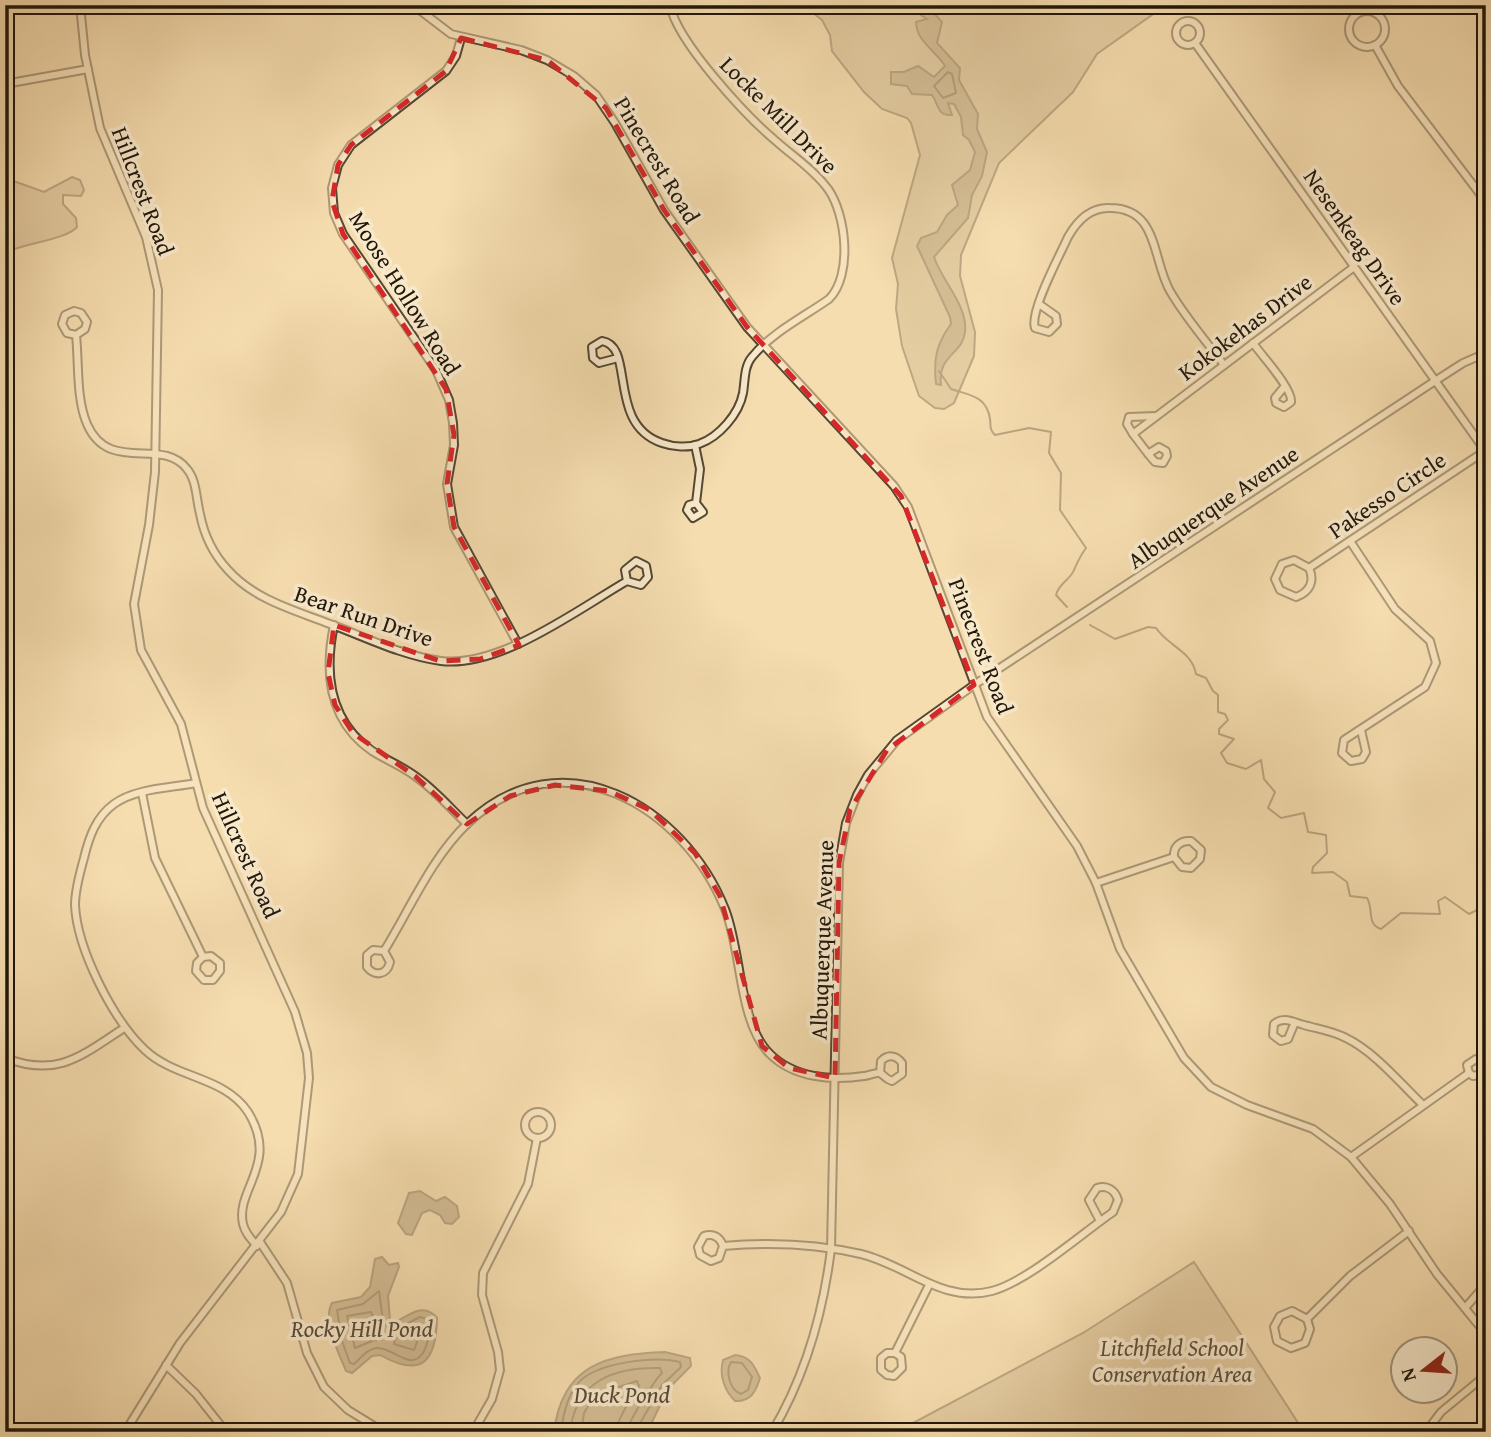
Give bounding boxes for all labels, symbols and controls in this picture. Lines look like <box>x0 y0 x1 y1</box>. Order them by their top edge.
street label: Locke Mill Drive <box>713 48 846 181</box>
street label: Pinecrest Road <box>606 90 709 230</box>
street label: Hillcrest Road <box>104 122 183 261</box>
street label: Nesenkeag Drive <box>1296 162 1415 312</box>
street label: Moose Hollow Road <box>342 204 470 382</box>
street label: Kokokehas Drive <box>1171 265 1318 388</box>
street label: Albuquerque Avenue <box>1120 437 1305 576</box>
street label: Pakesso Circle <box>1321 443 1452 546</box>
street label: Pinecrest Road <box>940 573 1023 719</box>
street label: Bear Run Drive <box>290 576 438 655</box>
street label: Hillcrest Road <box>204 786 289 924</box>
street label: Albuquerque Avenue <box>802 839 841 1041</box>
water label: Rocky Hill Pond <box>290 1311 434 1346</box>
park label: Litchfield School Conservation Area <box>1092 1331 1252 1390</box>
north arrow <box>1390 1336 1460 1406</box>
text: N <box>1392 1365 1423 1385</box>
water label: Duck Pond <box>573 1377 671 1412</box>

